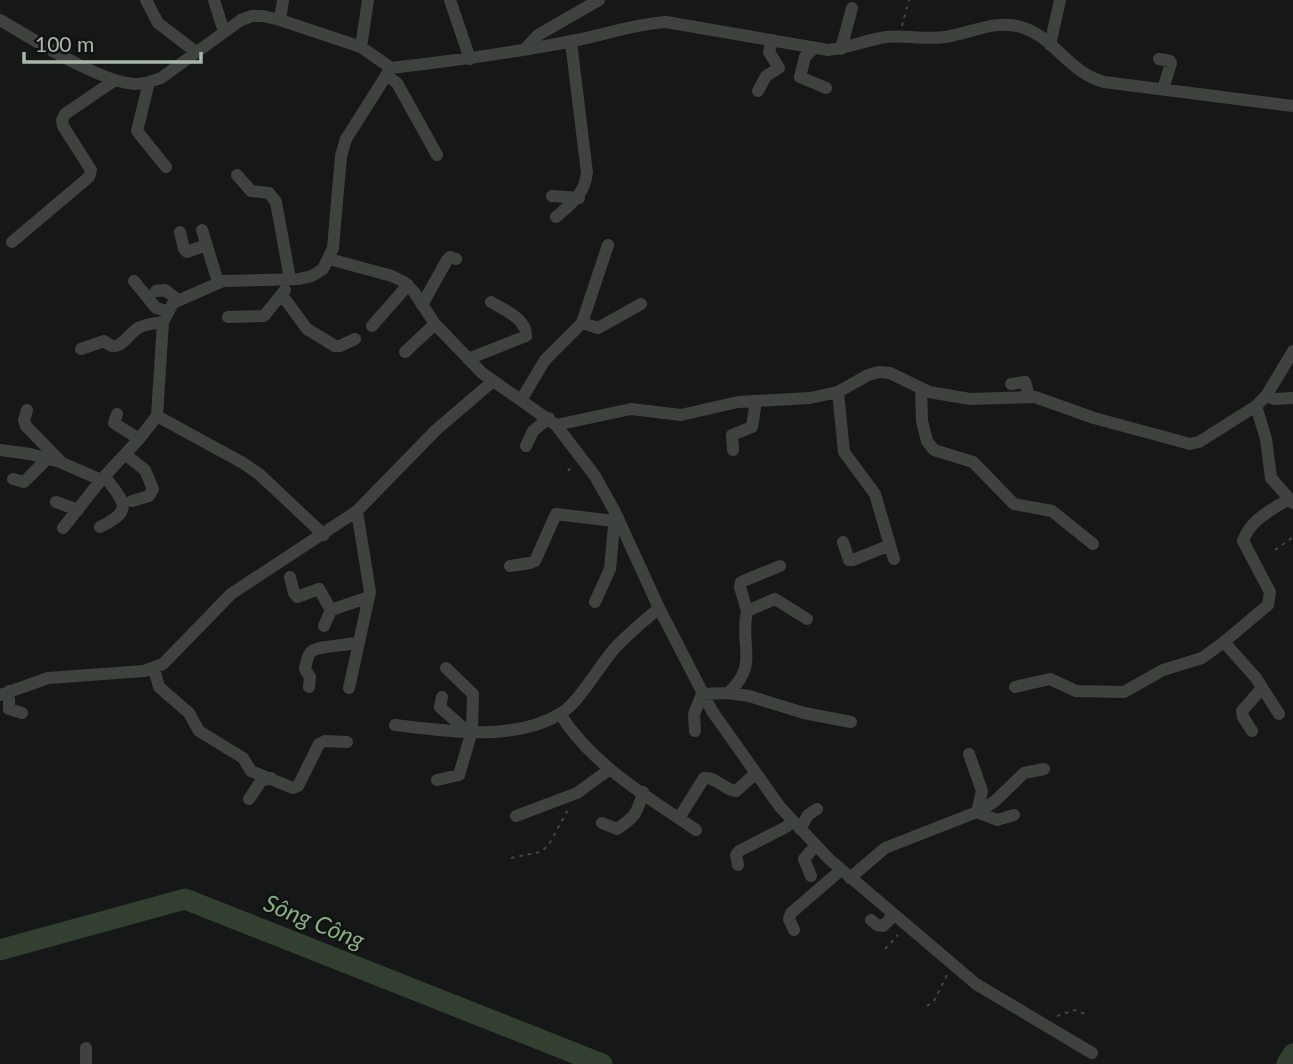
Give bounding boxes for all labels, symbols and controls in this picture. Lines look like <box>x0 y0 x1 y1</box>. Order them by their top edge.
scale bar <box>24 21 201 65</box>
text: 100 m <box>35 31 94 56</box>
water label: Sông Công <box>260 887 369 954</box>

